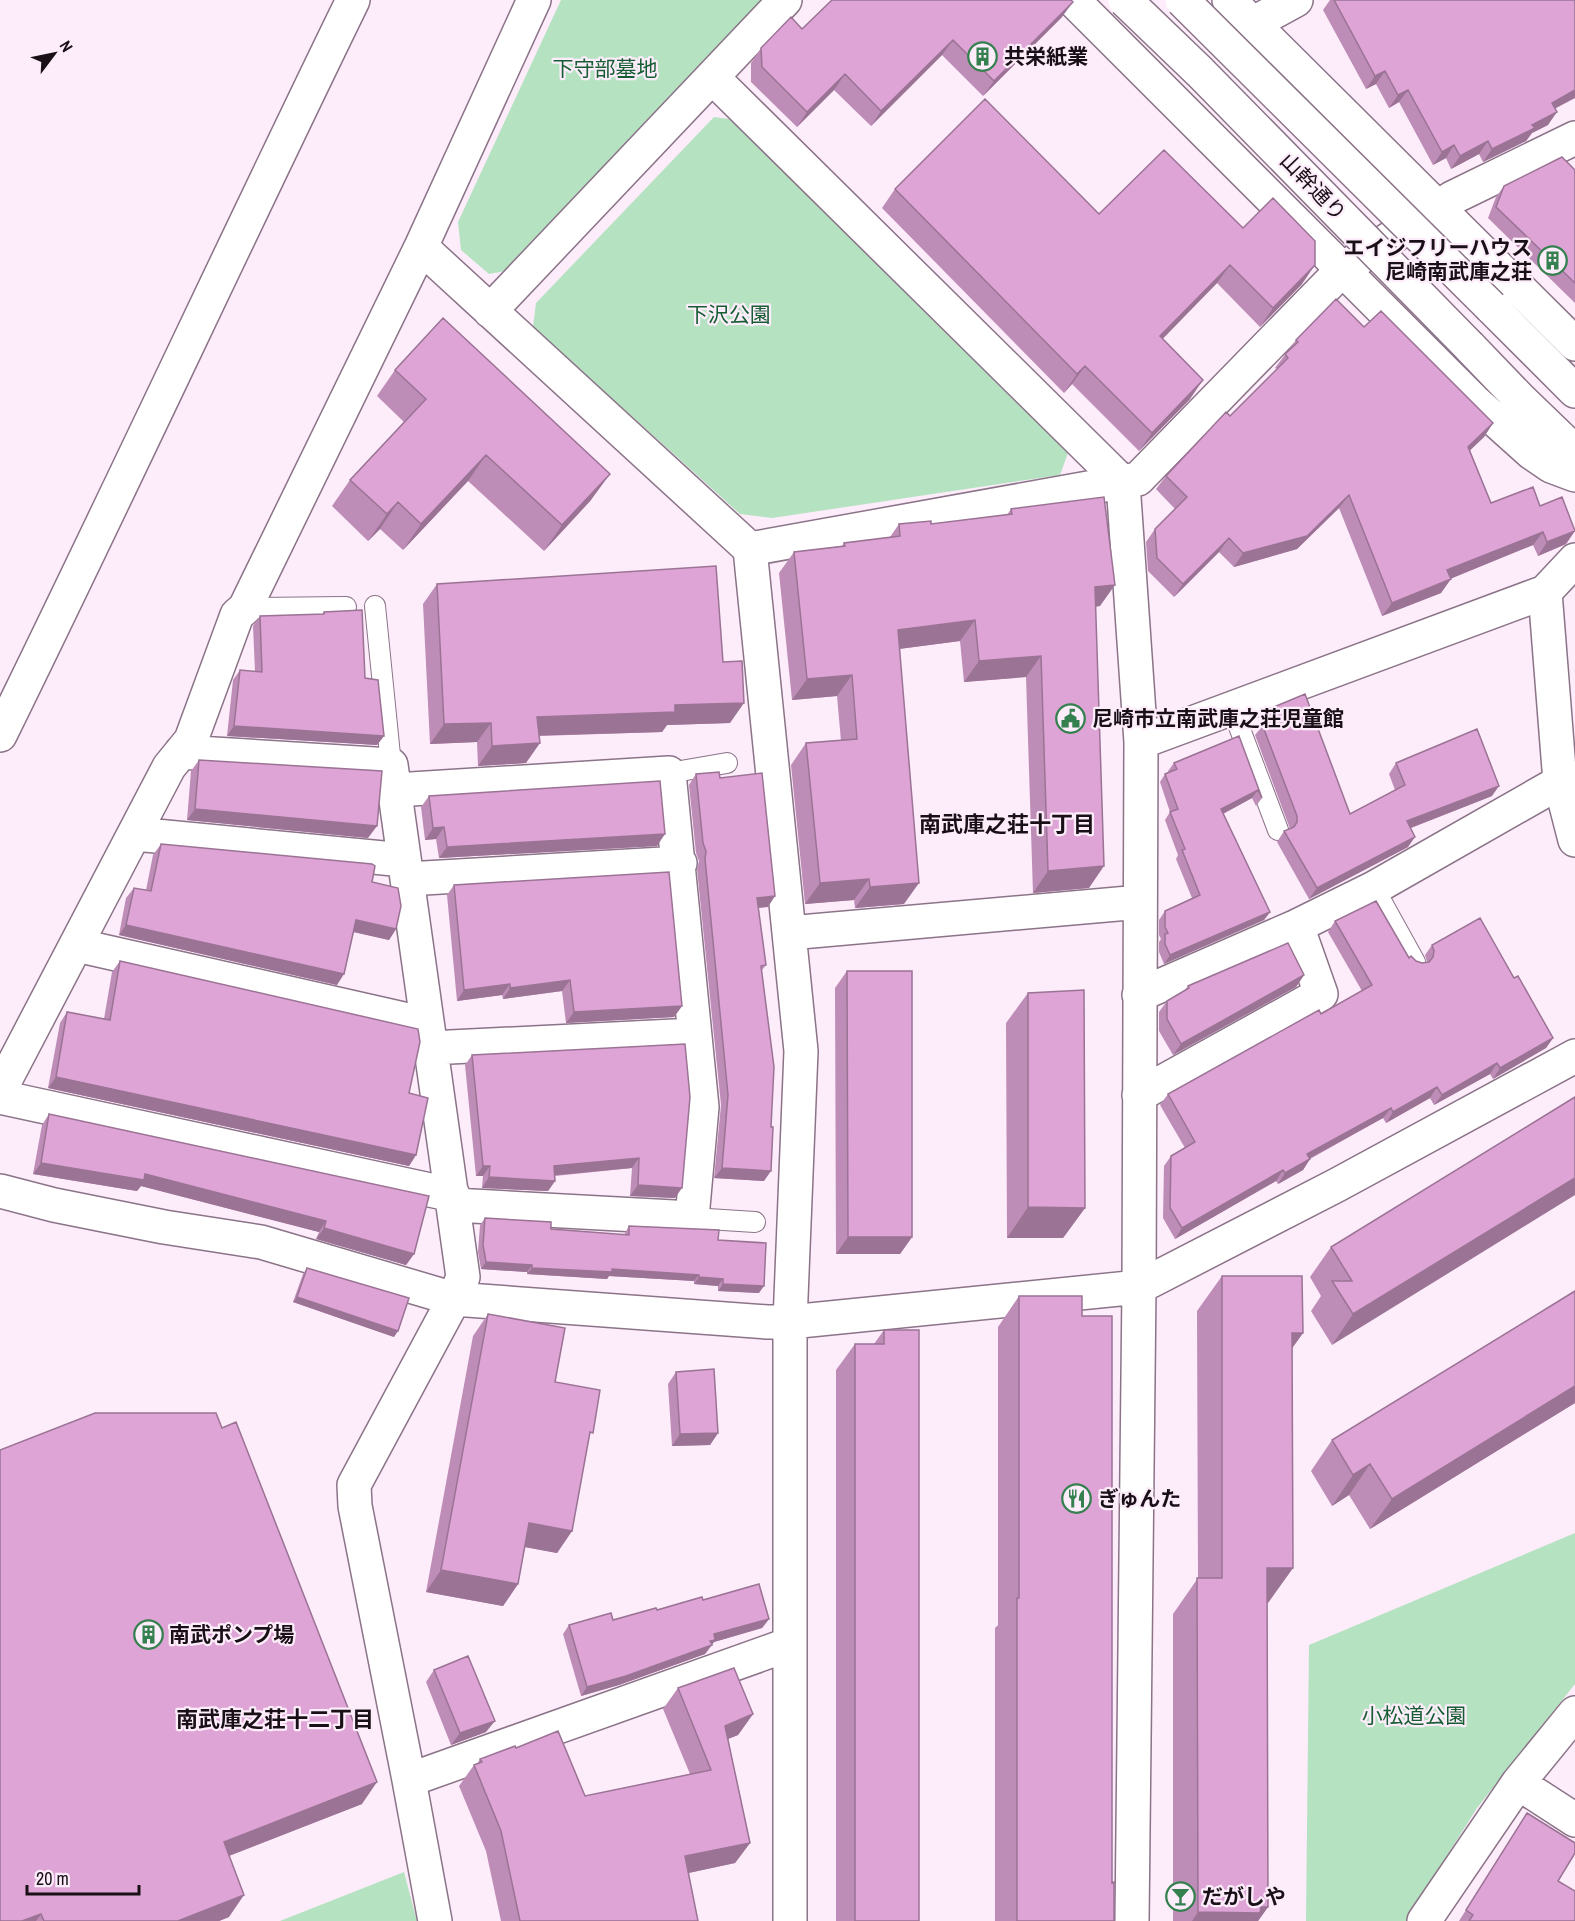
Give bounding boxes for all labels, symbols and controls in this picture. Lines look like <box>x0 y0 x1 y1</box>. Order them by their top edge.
north arrow <box>24 24 84 84</box>
text: N <box>55 36 79 56</box>
building icon: 共栄紙業 <box>967 41 999 73</box>
place label: 共栄紙業 <box>1004 42 1088 71</box>
park label: 下守部墓地 <box>553 54 658 83</box>
street label: 山幹通り <box>1274 146 1353 227</box>
place label: エイジフリーハウス 尼崎南武庫之荘 <box>1343 233 1532 286</box>
building icon: エイジフリーハウス 尼崎南武庫之荘 <box>1537 244 1569 276</box>
park label: 下沢公園 <box>687 300 771 329</box>
public building icon: 尼崎市立南武庫之荘児童館 <box>1055 703 1087 735</box>
place label: 尼崎市立南武庫之荘児童館 <box>1092 704 1344 733</box>
district label: 南武庫之荘十丁目 <box>919 809 1095 839</box>
restaurant icon: ぎゅんた <box>1061 1483 1093 1515</box>
place label: ぎゅんた <box>1098 1484 1181 1513</box>
building icon: 南武ポンプ場 <box>132 1619 164 1651</box>
place label: 南武ポンプ場 <box>169 1620 294 1649</box>
park label: 小松道公園 <box>1362 1701 1467 1730</box>
district label: 南武庫之荘十二丁目 <box>176 1704 374 1734</box>
scale bar <box>27 1858 140 1896</box>
text: 20 m <box>36 1866 69 1891</box>
bar icon: だがしや <box>1165 1881 1197 1913</box>
place label: だがしや <box>1202 1882 1286 1911</box>

